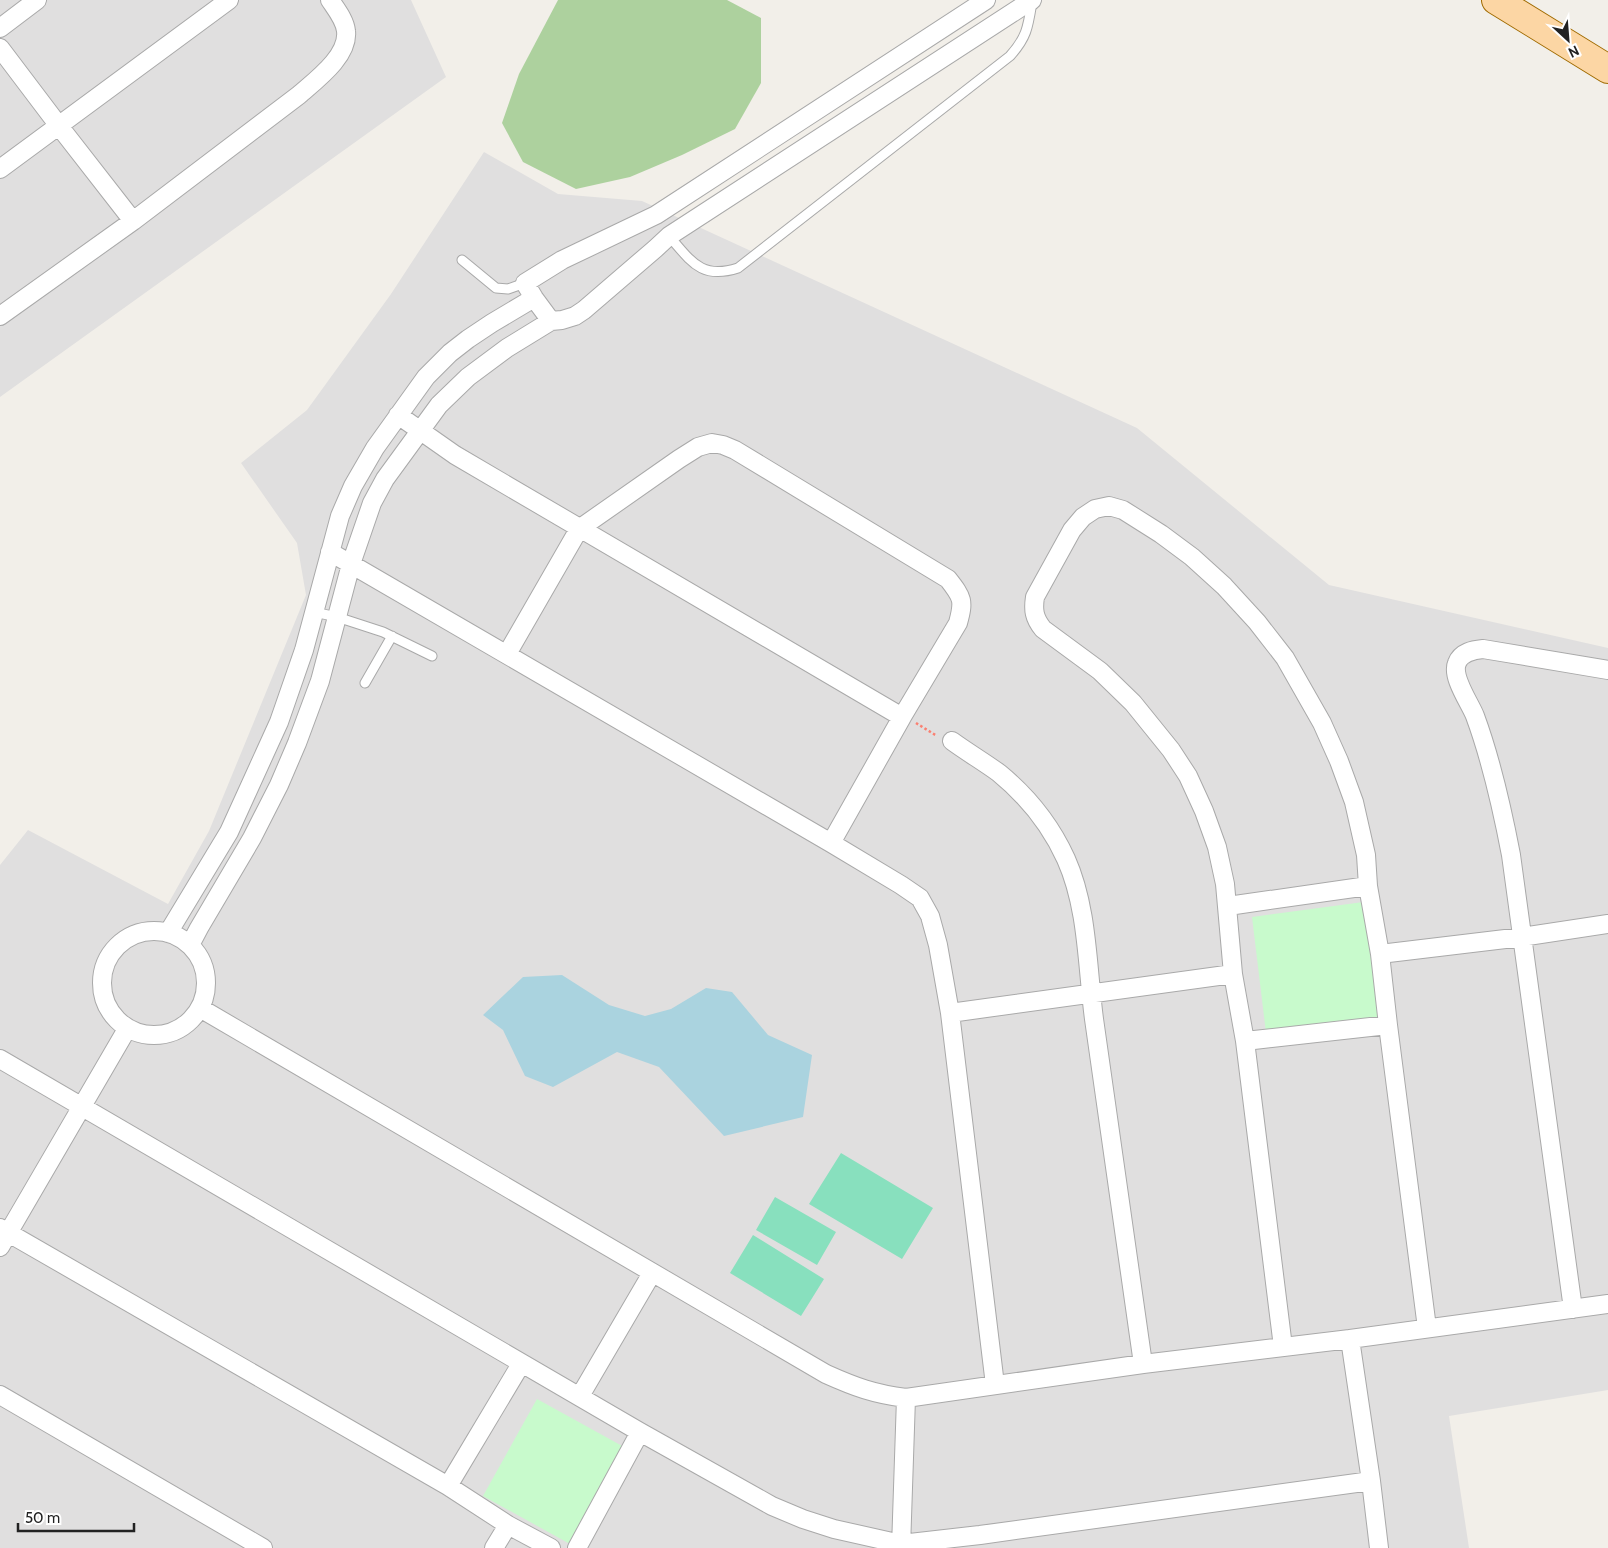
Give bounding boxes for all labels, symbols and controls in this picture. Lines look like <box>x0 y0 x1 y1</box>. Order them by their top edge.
north arrow <box>1543 15 1593 65</box>
text: N <box>1565 41 1582 62</box>
scale bar <box>18 1500 134 1532</box>
text: 50 m <box>25 1509 60 1527</box>

